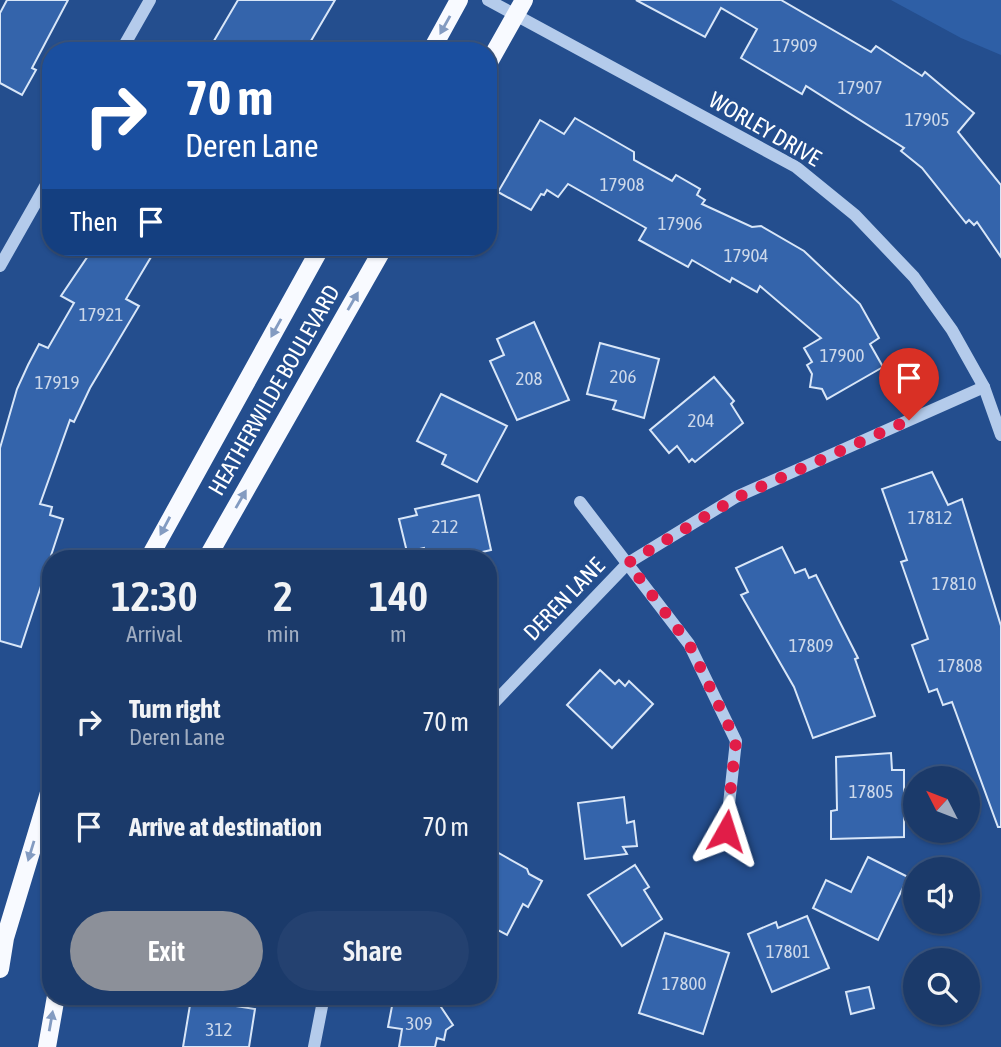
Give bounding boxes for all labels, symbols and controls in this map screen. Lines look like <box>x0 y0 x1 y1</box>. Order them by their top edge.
one-way arrow <box>439 16 451 35</box>
house number: 17909 <box>773 34 817 56</box>
text: 70 m <box>185 69 273 125</box>
icon: right <box>70 70 161 161</box>
house number: 17907 <box>838 76 882 98</box>
street label: WORLEY DRIVE <box>704 87 826 172</box>
house number: 17905 <box>905 108 949 130</box>
text: Deren Lane <box>185 127 319 164</box>
house number: 17908 <box>600 173 644 195</box>
icon: arrive <box>132 203 170 241</box>
text: Then <box>70 207 118 237</box>
house number: 17906 <box>658 212 702 234</box>
house number: 17904 <box>724 244 768 266</box>
street label: HEATHERWILDE BOULEVARD <box>203 280 345 500</box>
one-way arrow <box>347 291 359 311</box>
house number: 17921 <box>79 303 123 325</box>
one-way arrow <box>270 318 282 337</box>
house number: 17900 <box>820 344 864 366</box>
pin <box>879 348 939 420</box>
icon: arrive <box>890 359 928 397</box>
house number: 206 <box>610 365 636 387</box>
house number: 208 <box>516 367 542 389</box>
house number: 17919 <box>35 371 79 393</box>
house number: 204 <box>688 409 714 431</box>
one-way arrow <box>235 489 247 509</box>
house number: 17812 <box>908 506 952 528</box>
house number: 212 <box>432 515 458 537</box>
one-way arrow <box>160 517 172 537</box>
street label: DEREN LANE <box>518 552 610 646</box>
text: 12:30 <box>111 572 198 620</box>
text: 2 <box>273 572 293 620</box>
text: 140 <box>369 572 428 620</box>
house number: 17810 <box>932 572 976 594</box>
text: Arrival <box>126 621 182 647</box>
text: min <box>267 621 300 647</box>
text: m <box>390 621 407 647</box>
house number: 17809 <box>789 634 833 656</box>
house number: 17808 <box>938 654 982 676</box>
text: Turn right <box>129 694 220 724</box>
icon: right <box>70 703 108 741</box>
text: 70 m <box>422 707 469 737</box>
text: Deren Lane <box>129 724 225 750</box>
north arrow <box>903 766 980 844</box>
map controls <box>903 766 980 1025</box>
house number: 17805 <box>849 780 893 802</box>
position arrow <box>689 794 763 868</box>
icon: arrive <box>70 808 108 846</box>
text: Arrive at destination <box>129 812 322 842</box>
text: 70 m <box>422 812 469 842</box>
one-way arrow <box>26 841 36 862</box>
button: sound <box>903 857 980 934</box>
button: Exit <box>70 911 263 991</box>
button: Share <box>277 911 469 991</box>
house number: 17801 <box>766 940 810 962</box>
button: search <box>903 948 980 1025</box>
house number: 17800 <box>662 972 706 994</box>
one-way arrow <box>46 1010 57 1032</box>
house number: 309 <box>406 1012 432 1034</box>
house number: 312 <box>206 1018 232 1040</box>

